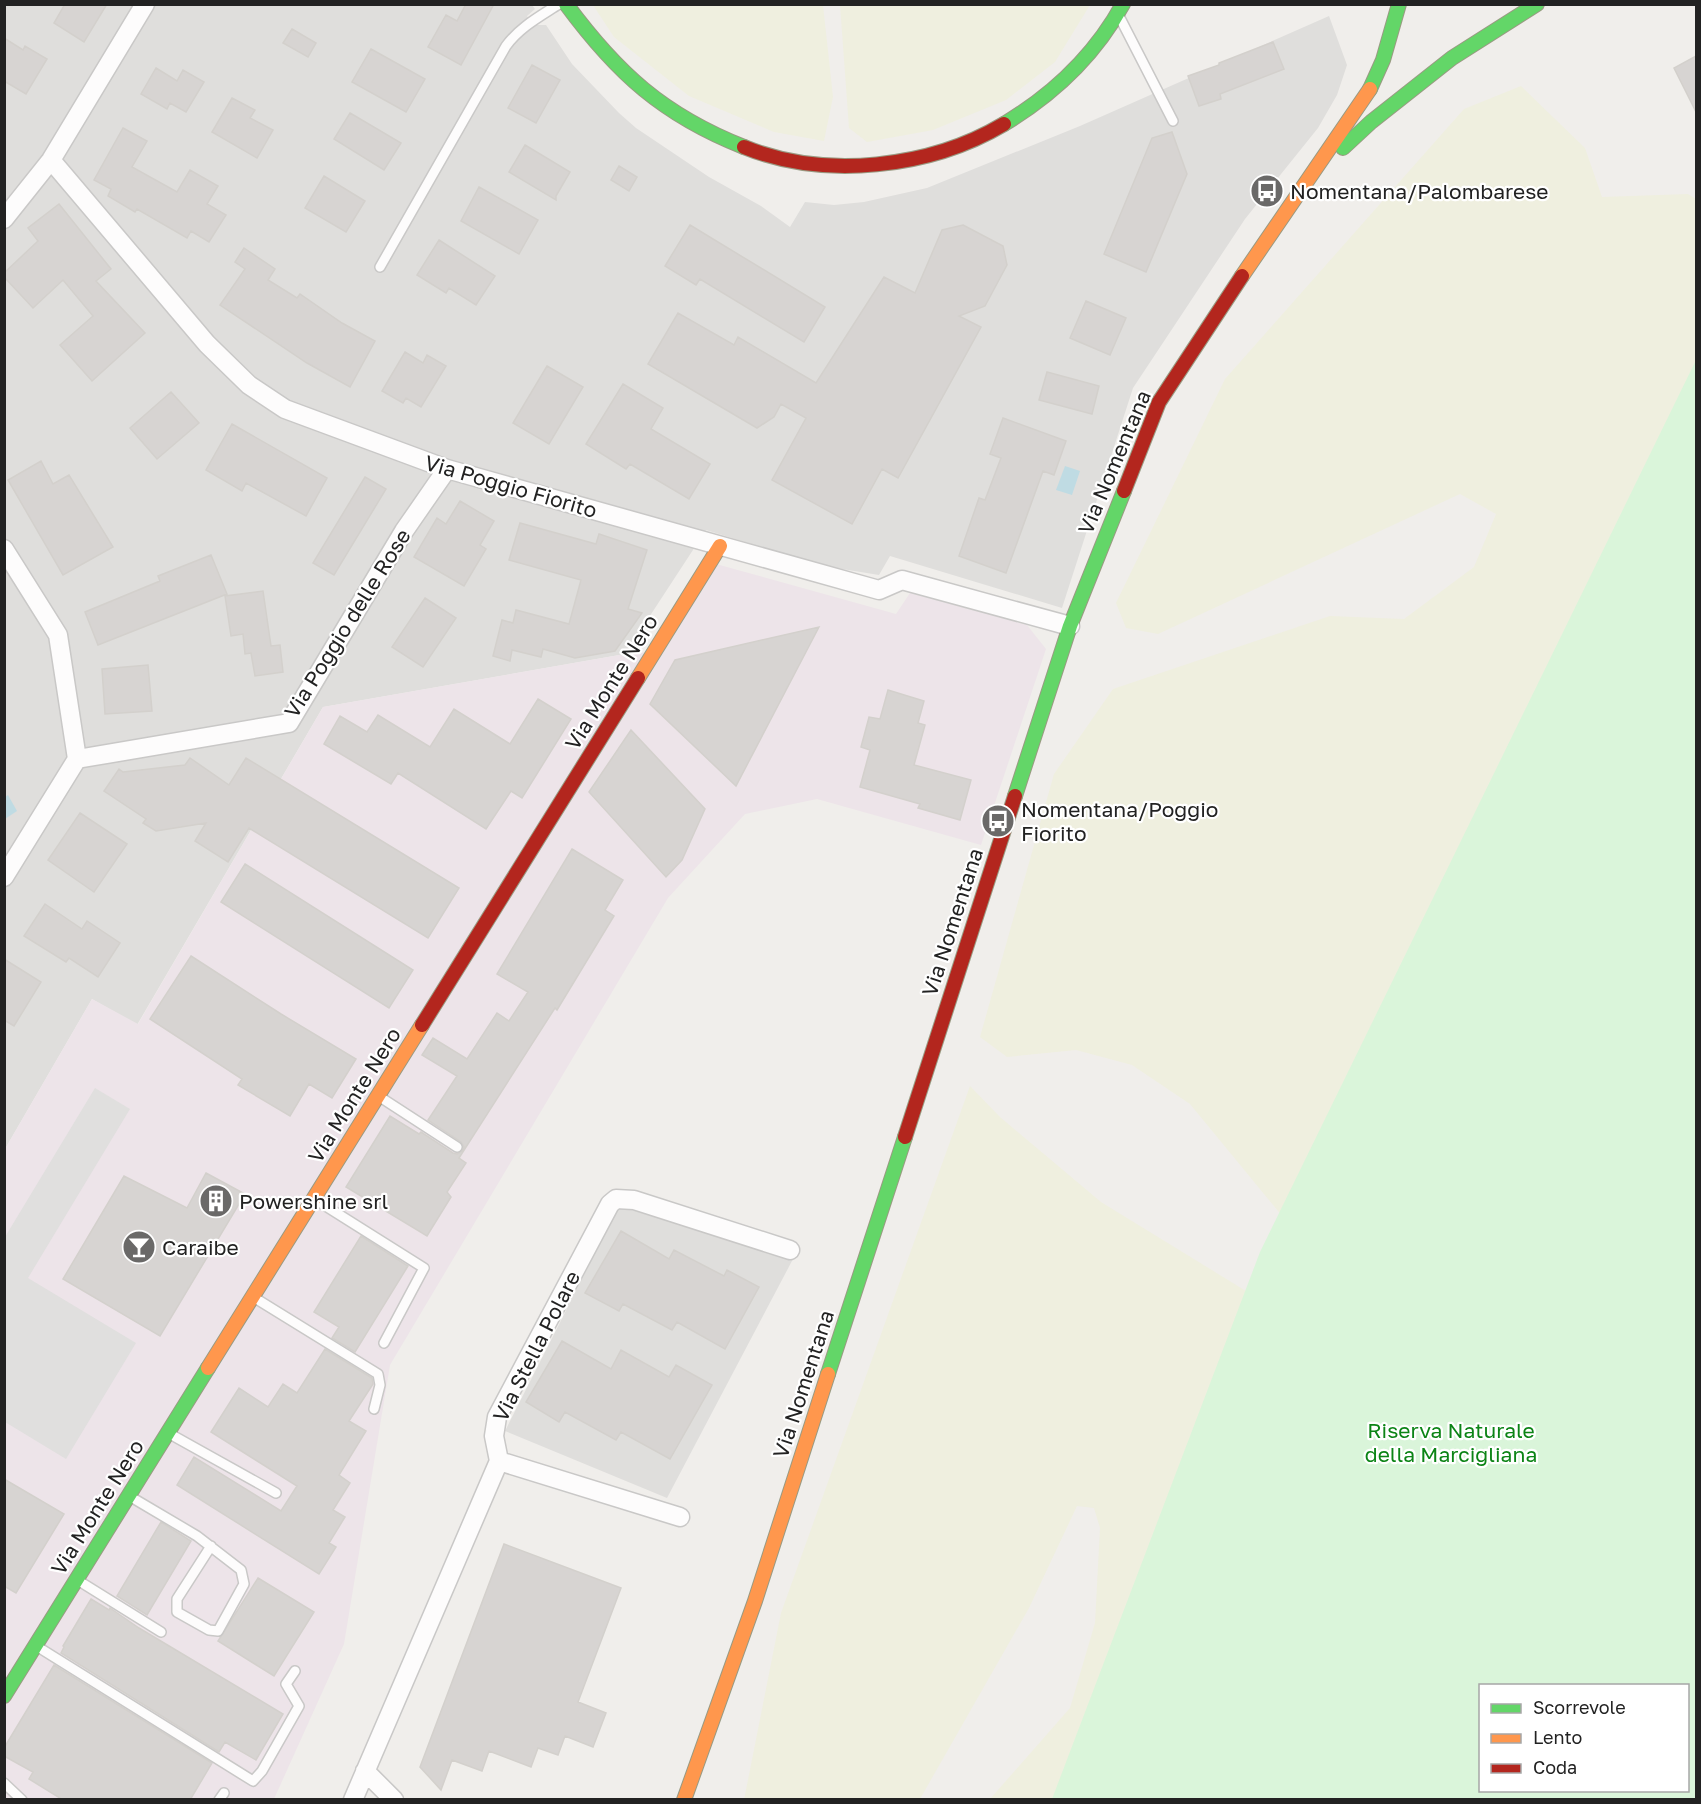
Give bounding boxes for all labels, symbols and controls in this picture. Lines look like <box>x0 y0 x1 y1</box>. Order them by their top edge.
bus stop icon: Nomentana/Palombarese <box>1249 173 1285 209</box>
place label: Nomentana/Palombarese <box>1290 178 1549 204</box>
street label: Via Nomentana <box>1072 386 1156 538</box>
street label: Via Poggio Fiorito <box>422 449 600 523</box>
street label: Via Poggio delle Rose <box>278 524 416 722</box>
street label: Via Monte Nero <box>559 609 663 755</box>
place label: Nomentana/Poggio Fiorito <box>1021 796 1218 846</box>
bus stop icon: Nomentana/Poggio Fiorito <box>980 803 1016 839</box>
street label: Via Nomentana <box>916 845 988 999</box>
street label: Via Monte Nero <box>302 1022 406 1168</box>
building icon: Powershine srl <box>198 1183 234 1219</box>
place label: Powershine srl <box>239 1188 388 1214</box>
bar icon: Caraibe <box>121 1229 157 1265</box>
place label: Caraibe <box>162 1234 239 1260</box>
street label: Via Stella Polare <box>487 1266 585 1426</box>
street label: Via Nomentana <box>767 1307 839 1461</box>
park label: Riserva Naturale della Marcigliana <box>1365 1417 1537 1467</box>
street label: Via Monte Nero <box>45 1434 149 1580</box>
legend <box>1479 1684 1689 1792</box>
text: Scorrevole <box>1533 1696 1626 1718</box>
text: Lento <box>1533 1726 1582 1748</box>
text: Coda <box>1533 1756 1577 1778</box>

